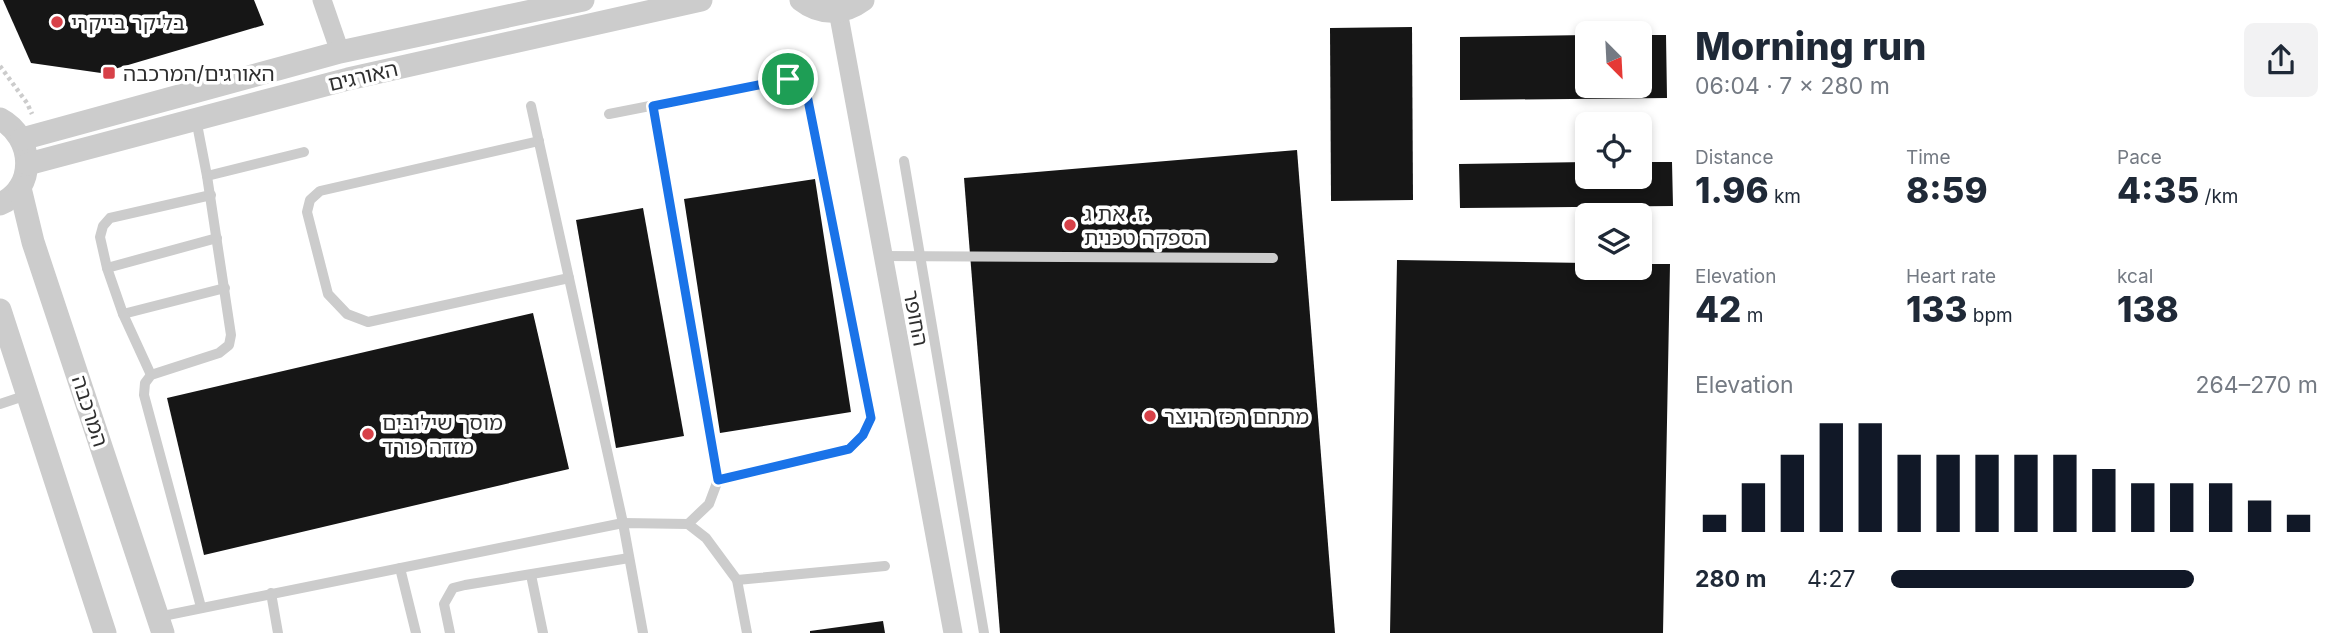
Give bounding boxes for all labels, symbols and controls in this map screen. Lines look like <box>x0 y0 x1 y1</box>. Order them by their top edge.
place label: בליקר בייקרי <box>71 10 185 35</box>
marker: בליקר בייקרי <box>49 14 65 30</box>
north arrow <box>1575 21 1652 98</box>
map controls <box>1575 21 1652 280</box>
text: Morning run <box>1695 23 1926 69</box>
button: share <box>2244 23 2318 97</box>
pin <box>758 49 818 109</box>
street label: האורגים <box>326 56 400 96</box>
icon: arrive <box>769 60 807 98</box>
place label: האורגים/המרכבה <box>123 61 275 86</box>
marker: האורגים/המרכבה <box>101 65 117 81</box>
text: 06:04 · 7 × 280 m <box>1695 72 1890 100</box>
button: locate <box>1575 112 1652 189</box>
text: Distance <box>1695 146 1773 169</box>
text: Time <box>1906 146 1951 169</box>
text: Pace <box>2117 146 2162 169</box>
text: 1.96 <box>1695 169 1769 211</box>
text: 8:59 <box>1906 169 1988 211</box>
text: 4:35 <box>2117 169 2199 211</box>
text: km <box>1769 185 1801 208</box>
text: /km <box>2199 185 2239 208</box>
place label: ז. את ג. הספקה טכנית <box>1084 201 1207 250</box>
button: layers <box>1575 203 1652 280</box>
marker: ז. את ג. הספקה טכנית <box>1062 217 1078 233</box>
text: Elevation <box>1695 265 1776 288</box>
text: Heart rate <box>1906 265 1996 288</box>
text: kcal <box>2117 265 2153 288</box>
street label: החופר <box>898 288 934 348</box>
text: 42 <box>1695 288 1741 330</box>
text: 133 <box>1906 288 1967 330</box>
text: 138 <box>2117 288 2179 330</box>
text: m <box>1741 304 1763 327</box>
text: bpm <box>1967 304 2013 327</box>
text: Elevation <box>1695 371 1794 399</box>
text: 264–270 m <box>2196 371 2318 399</box>
street label: המרכבה <box>67 372 113 450</box>
place label: מתחם רכז היוצר <box>1164 404 1309 429</box>
marker: מתחם רכז היוצר <box>1142 408 1158 424</box>
place label: מוסך שילובים מזדה פורד <box>382 410 503 459</box>
marker: מוסך שילובים מזדה פורד <box>360 426 376 442</box>
text: 280 m <box>1695 565 1766 593</box>
text: 4:27 <box>1807 565 1856 593</box>

